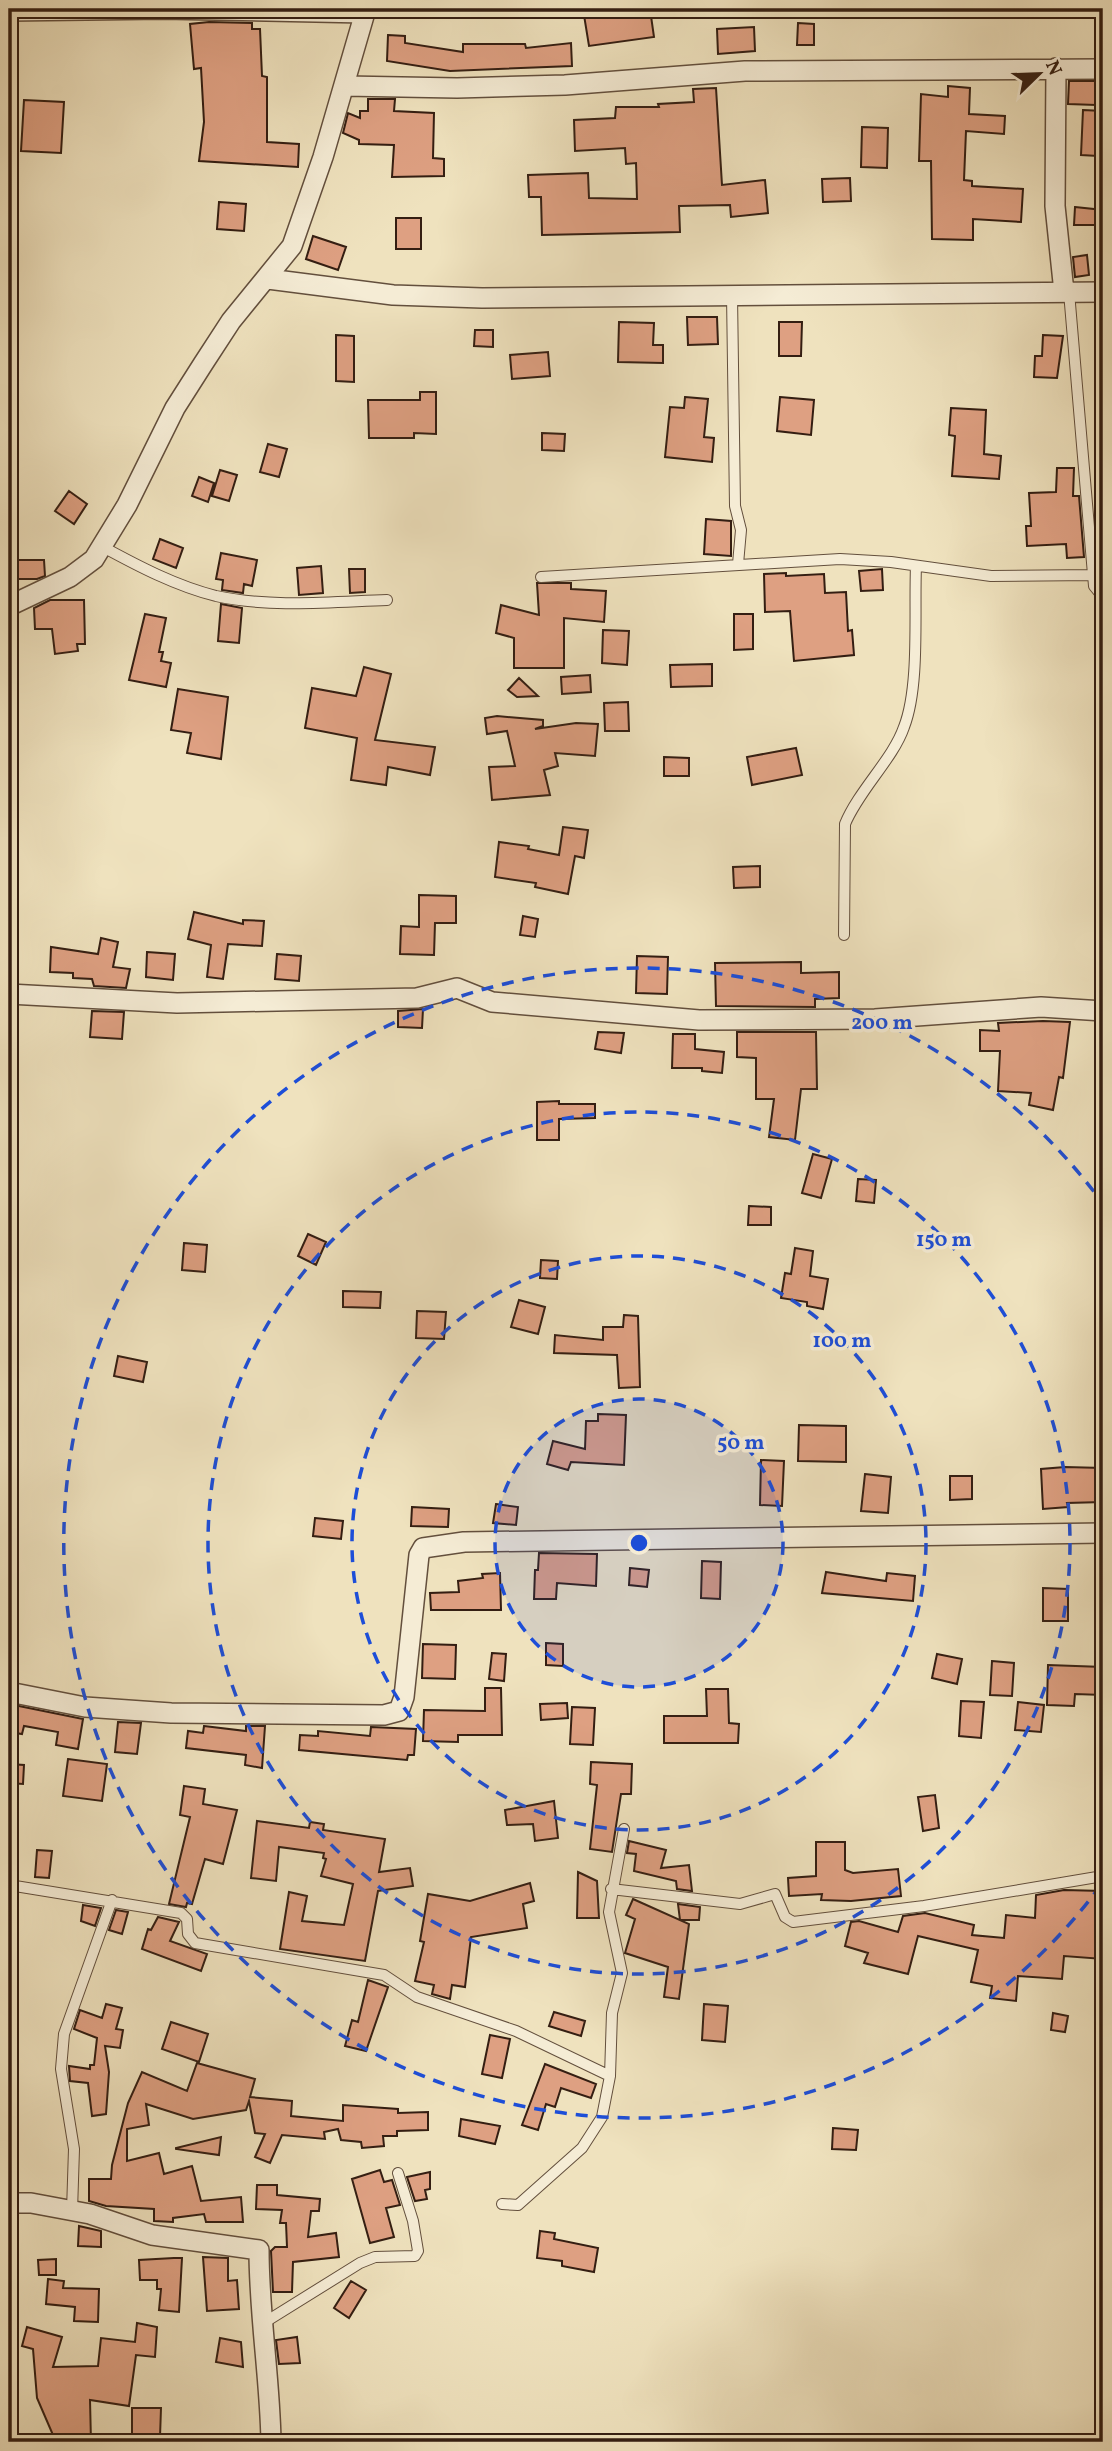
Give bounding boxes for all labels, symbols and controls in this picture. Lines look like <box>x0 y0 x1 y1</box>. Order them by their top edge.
north arrow <box>1004 38 1074 108</box>
text: N <box>1038 57 1068 80</box>
text: 200 m <box>851 1009 913 1038</box>
text: 150 m <box>916 1226 972 1255</box>
text: 100 m <box>812 1327 872 1356</box>
text: 50 m <box>717 1429 765 1458</box>
centre of rings <box>627 1531 651 1555</box>

